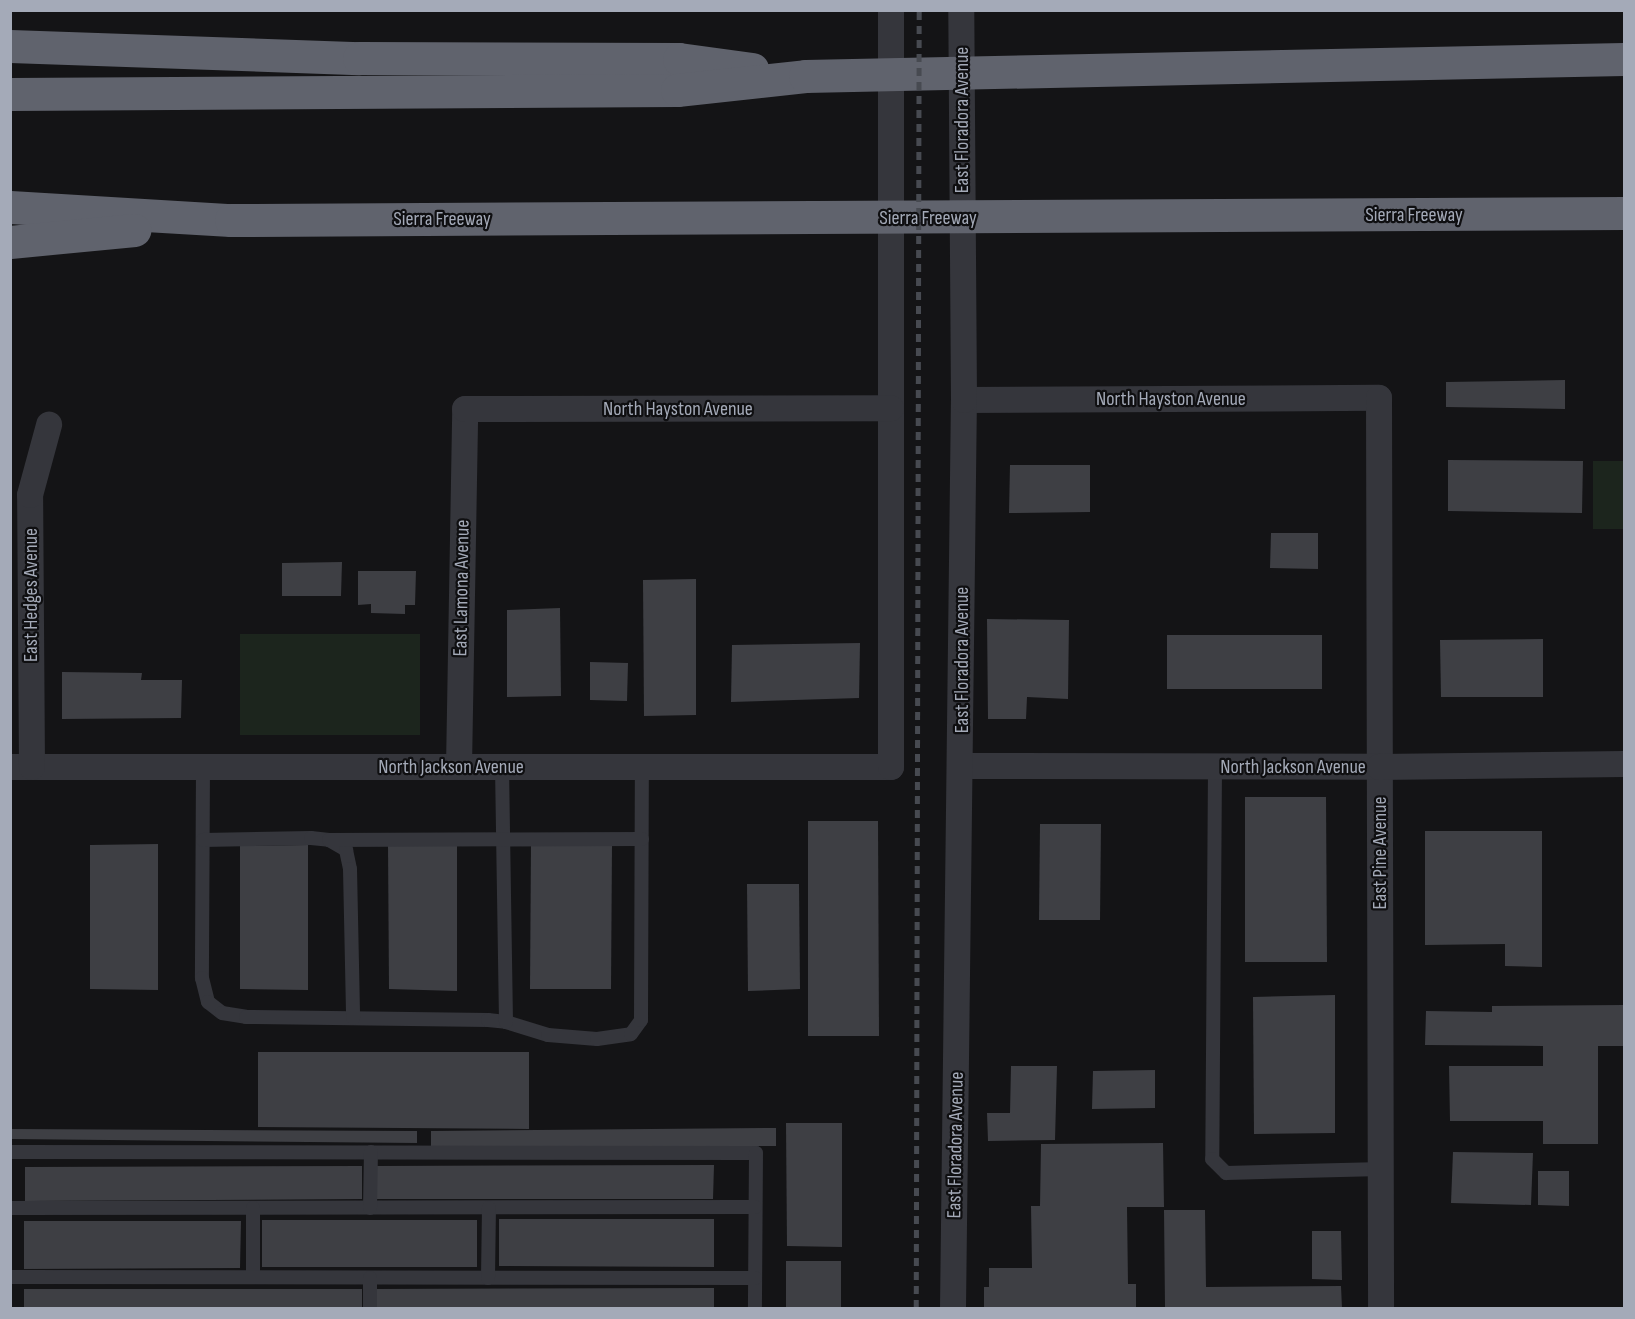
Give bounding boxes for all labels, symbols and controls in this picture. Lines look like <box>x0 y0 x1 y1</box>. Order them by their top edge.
street label: East Floradora Avenue <box>950 47 974 193</box>
street label: Sierra Freeway <box>1365 203 1463 227</box>
street label: Sierra Freeway <box>879 206 977 230</box>
street label: Sierra Freeway <box>393 207 491 231</box>
street label: North Hayston Avenue <box>1096 387 1246 411</box>
street label: North Hayston Avenue <box>603 397 753 421</box>
street label: East Lamona Avenue <box>449 519 475 657</box>
street label: East Hedges Avenue <box>19 528 43 662</box>
street label: East Floradora Avenue <box>950 587 974 733</box>
street label: North Jackson Avenue <box>378 755 524 779</box>
street label: North Jackson Avenue <box>1220 755 1366 779</box>
street label: East Pine Avenue <box>1368 797 1392 909</box>
street label: East Floradora Avenue <box>943 1071 969 1219</box>

